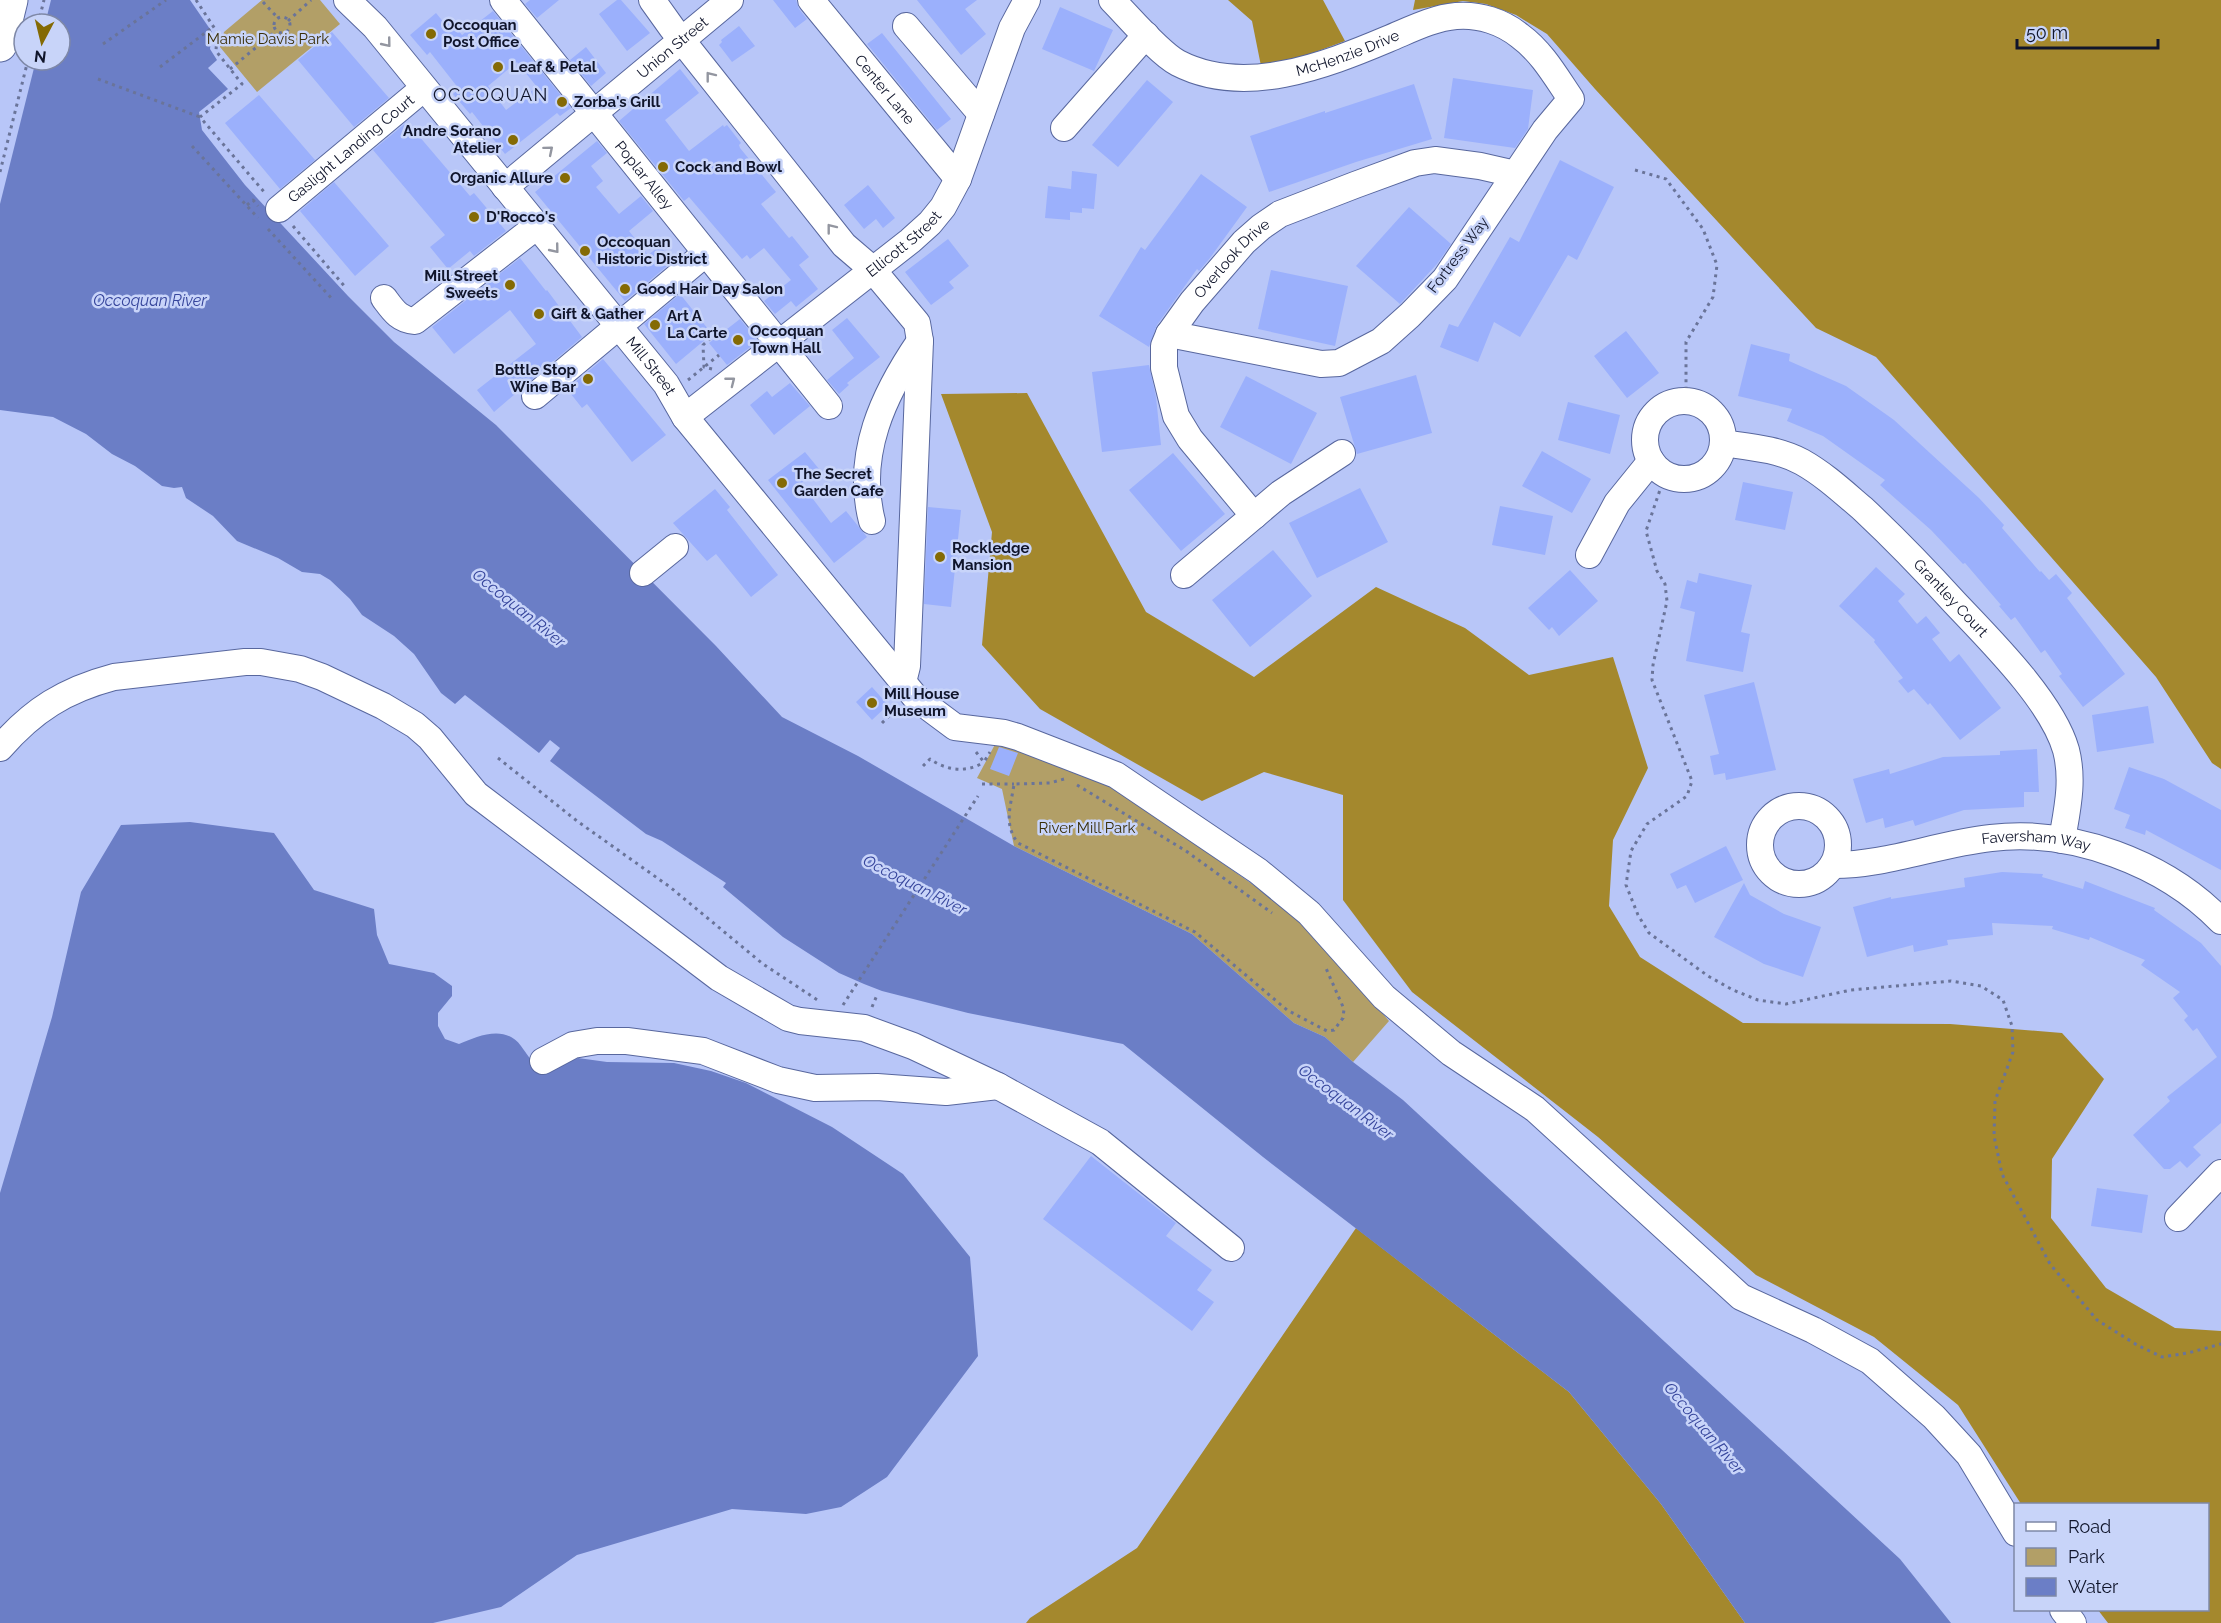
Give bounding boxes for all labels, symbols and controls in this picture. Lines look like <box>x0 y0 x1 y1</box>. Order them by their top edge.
north arrow <box>12 12 72 72</box>
scale bar <box>2017 12 2158 50</box>
street label: Union Street <box>634 13 712 82</box>
place label: Occoquan Post Office <box>443 16 519 51</box>
text: 50 m <box>2026 22 2068 43</box>
street label: McHenzie Drive <box>1294 26 1402 80</box>
marker: Occoquan Post Office <box>424 27 438 41</box>
park label: Mamie Davis Park <box>207 30 329 48</box>
one-way arrow <box>380 36 391 47</box>
text: N <box>33 46 47 67</box>
street label: Center Lane <box>851 51 919 128</box>
place label: Leaf & Petal <box>510 58 597 76</box>
marker: Leaf & Petal <box>491 60 505 74</box>
one-way arrow <box>706 71 717 82</box>
district label: OCCOQUAN <box>433 84 549 105</box>
street label: Gaslight Landing Court <box>284 91 418 207</box>
place label: Zorba's Grill <box>574 93 661 111</box>
marker: Zorba's Grill <box>555 95 569 109</box>
place label: Andre Sorano Atelier <box>403 122 501 157</box>
marker: Andre Sorano Atelier <box>506 133 520 147</box>
street label: Poplar Alley <box>611 137 677 213</box>
one-way arrow <box>542 146 553 157</box>
place label: Cock and Bowl <box>675 158 782 176</box>
marker: Cock and Bowl <box>656 160 670 174</box>
place label: Organic Allure <box>450 169 553 187</box>
marker: Organic Allure <box>558 171 572 185</box>
street label: Ellicott Street <box>863 207 945 281</box>
place label: D'Rocco's <box>486 208 555 226</box>
marker: D'Rocco's <box>467 210 481 224</box>
street label: Fortress Way <box>1424 214 1492 296</box>
street label: Overlook Drive <box>1190 215 1273 302</box>
one-way arrow <box>827 224 838 235</box>
place label: Occoquan Historic District <box>597 233 708 268</box>
one-way arrow <box>548 242 559 253</box>
marker: Occoquan Historic District <box>578 244 592 258</box>
place label: Mill Street Sweets <box>424 267 498 302</box>
marker: Mill Street Sweets <box>503 278 517 292</box>
place label: Good Hair Day Salon <box>637 280 783 298</box>
marker: Good Hair Day Salon <box>618 282 632 296</box>
water label: Occoquan River <box>93 291 207 310</box>
place label: Gift & Gather <box>551 305 644 323</box>
marker: Gift & Gather <box>532 307 546 321</box>
place label: Art A La Carte <box>667 307 727 342</box>
marker: Art A La Carte <box>648 318 662 332</box>
place label: Occoquan Town Hall <box>750 322 824 357</box>
street label: Mill Street <box>622 333 679 398</box>
marker: Occoquan Town Hall <box>731 333 745 347</box>
place label: Bottle Stop Wine Bar <box>495 361 576 396</box>
marker: Bottle Stop Wine Bar <box>581 372 595 386</box>
one-way arrow <box>724 377 735 388</box>
place label: The Secret Garden Cafe <box>794 465 884 500</box>
marker: The Secret Garden Cafe <box>775 476 789 490</box>
place label: Rockledge Mansion <box>952 539 1030 574</box>
marker: Rockledge Mansion <box>933 550 947 564</box>
street label: Grantley Court <box>1910 555 1992 641</box>
water label: Occoquan River <box>469 565 570 651</box>
place label: Mill House Museum <box>884 685 959 720</box>
marker: Mill House Museum <box>865 696 879 710</box>
park label: River Mill Park <box>1039 819 1135 837</box>
street label: Faversham Way <box>1980 827 2093 855</box>
water label: Occoquan River <box>860 851 970 920</box>
water label: Occoquan River <box>1295 1060 1398 1144</box>
water label: Occoquan River <box>1660 1378 1748 1478</box>
legend <box>2014 1503 2209 1611</box>
text: Road <box>2068 1516 2111 1537</box>
text: Park <box>2068 1546 2105 1567</box>
text: Water <box>2068 1576 2119 1597</box>

